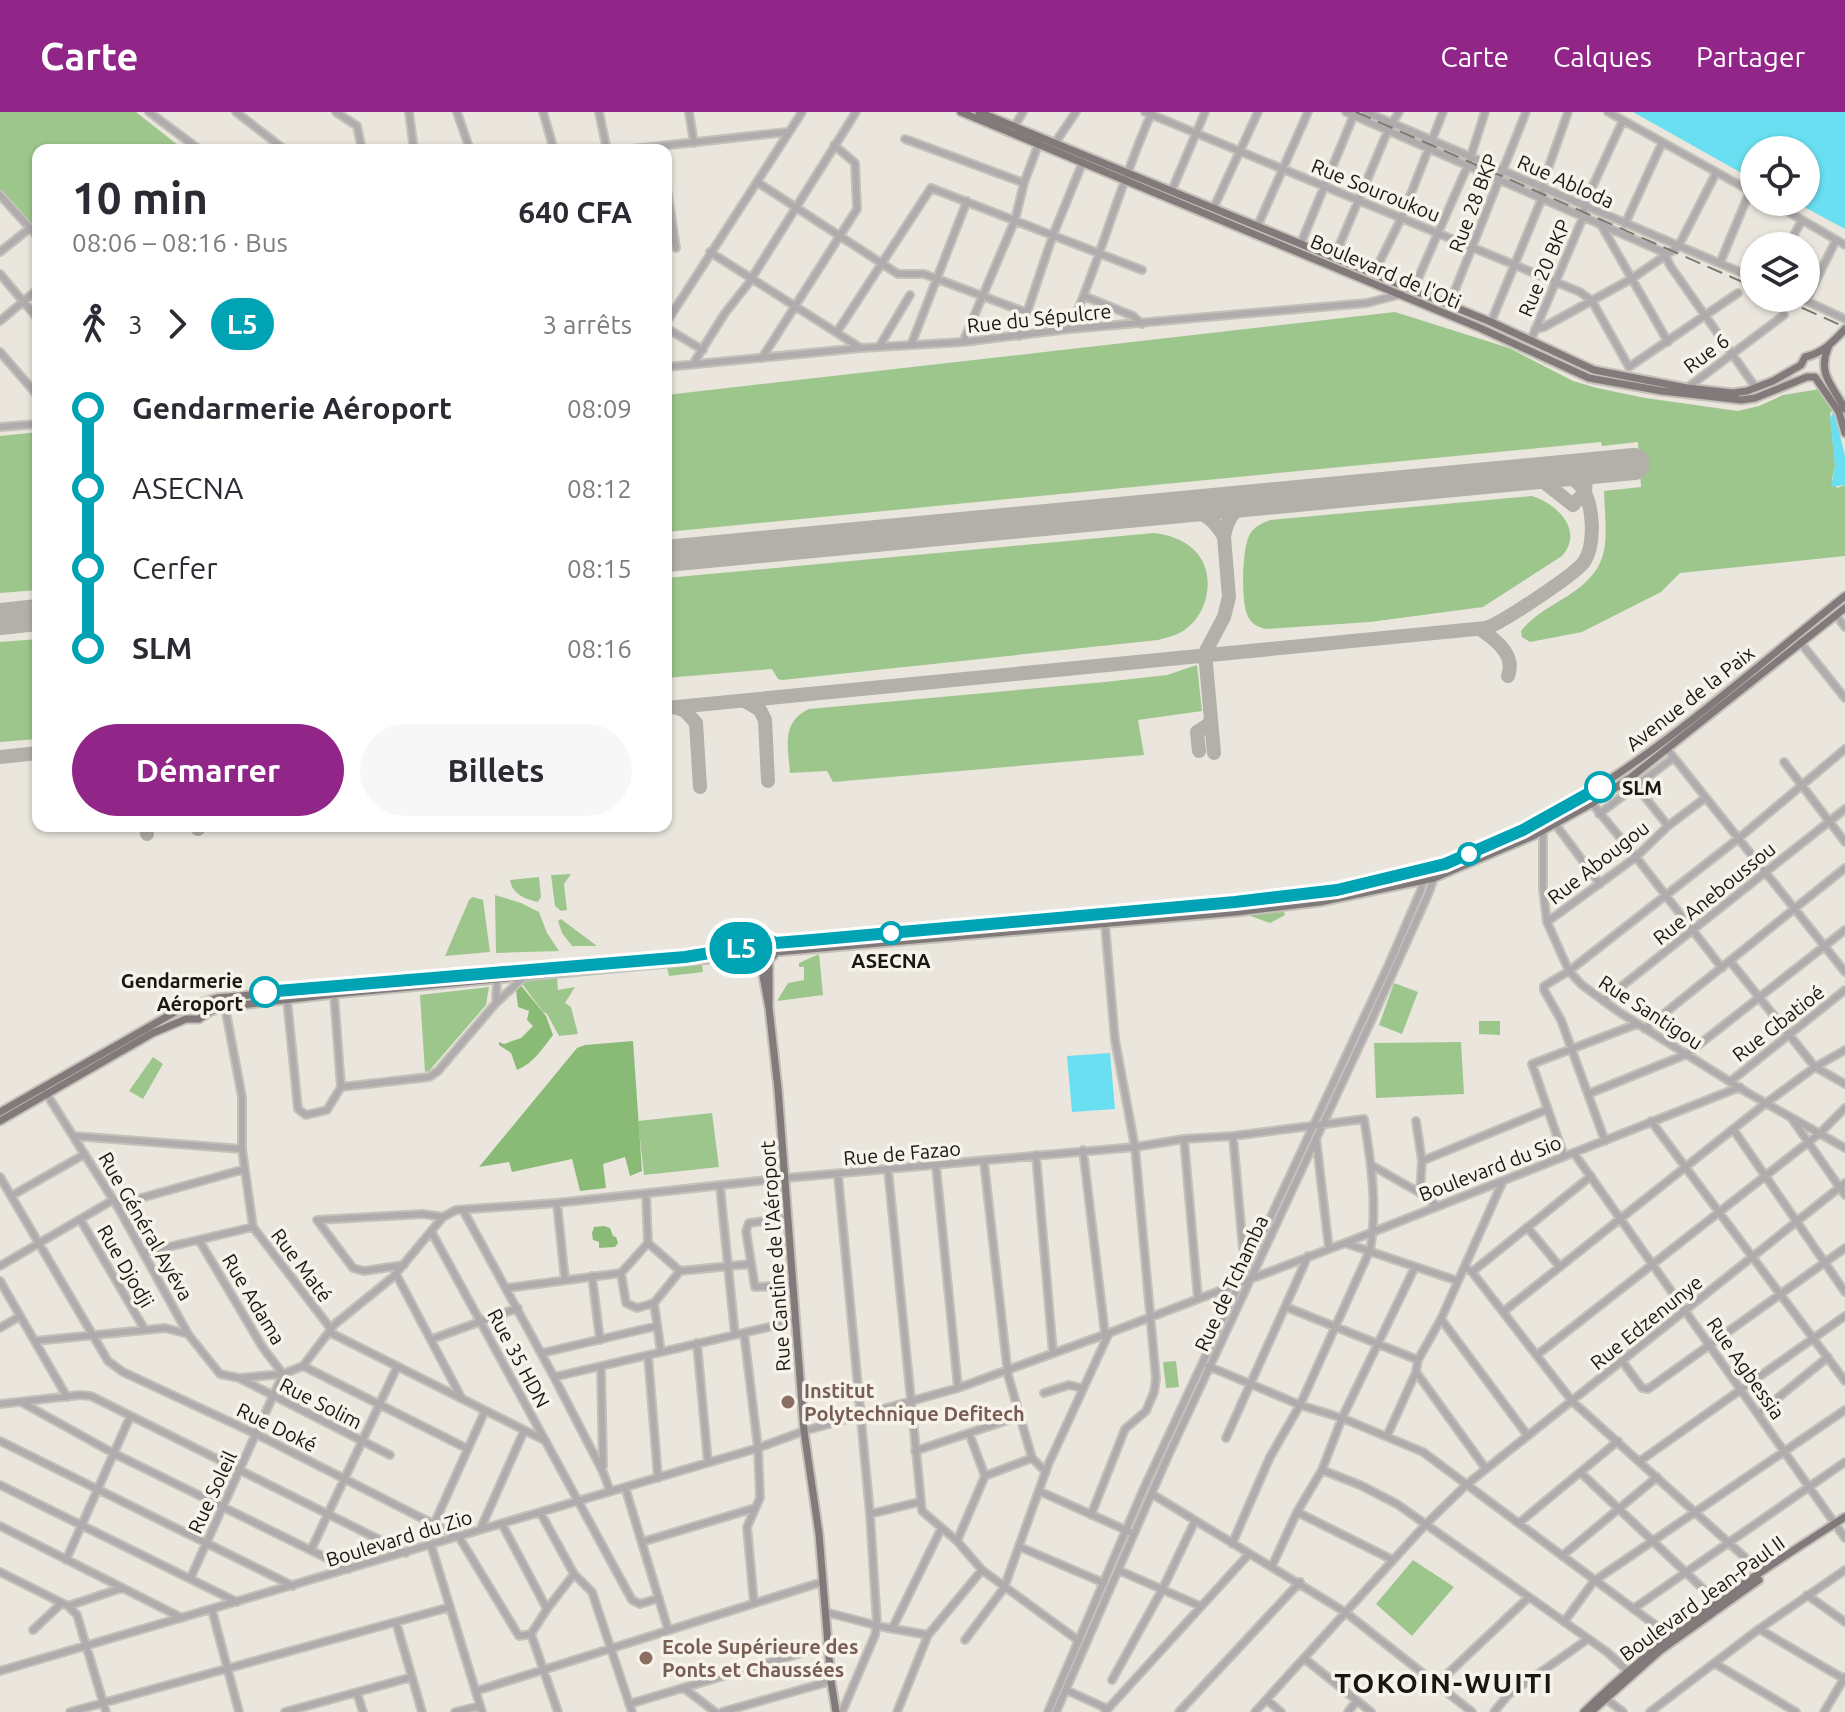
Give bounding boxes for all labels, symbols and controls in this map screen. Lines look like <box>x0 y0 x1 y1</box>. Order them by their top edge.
text: Carte <box>40 35 139 77</box>
text: Carte <box>1440 41 1509 72</box>
text: Calques <box>1553 41 1652 72</box>
text: Partager <box>1696 41 1805 72</box>
map controls <box>1740 136 1820 312</box>
button: locate <box>1740 136 1820 216</box>
street label: Rue Abloda <box>1514 150 1618 212</box>
street label: Rue 28 BKP <box>1444 151 1502 255</box>
street label: Rue Souroukou <box>1308 154 1444 226</box>
text: 10 min <box>72 173 208 222</box>
text: 640 CFA <box>518 195 632 229</box>
street label: Rue 20 BKP <box>1513 216 1575 320</box>
text: 08:06 – 08:16 · Bus <box>72 228 288 257</box>
street label: Boulevard de l'Oti <box>1307 229 1465 313</box>
button: layers <box>1740 232 1820 312</box>
street label: Rue du Sépulcre <box>966 299 1112 337</box>
icon: walk <box>72 302 116 346</box>
icon: forward <box>155 302 199 346</box>
text: L5 <box>227 308 258 339</box>
text: 3 <box>128 310 143 339</box>
text: 3 arrêts <box>542 310 632 339</box>
street label: Rue 6 <box>1679 329 1733 377</box>
text: Gendarmerie Aéroport <box>132 391 452 425</box>
text: 08:09 <box>567 394 632 423</box>
text: ASECNA <box>132 471 243 505</box>
text: 08:12 <box>567 474 632 503</box>
text: Cerfer <box>132 551 218 585</box>
text: 08:15 <box>567 554 632 583</box>
text: SLM <box>132 631 192 665</box>
text: 08:16 <box>567 634 632 663</box>
street label: Avenue de la Paix <box>1621 641 1759 755</box>
button: Démarrer <box>72 724 344 816</box>
button: Billets <box>360 724 632 816</box>
marker: SLM <box>1585 772 1615 802</box>
place label: SLM <box>1622 776 1662 799</box>
street label: Rue Abougou <box>1543 815 1653 909</box>
street label: Rue Aneboussou <box>1648 837 1780 949</box>
unlabelled marker <box>1458 843 1480 865</box>
line badge: L5 <box>705 922 777 974</box>
marker: ASECNA <box>880 922 902 944</box>
text: L5 <box>725 932 757 963</box>
place label: ASECNA <box>851 949 931 972</box>
place label: Gendarmerie Aéroport <box>121 969 243 1015</box>
street label: Rue Santigou <box>1595 970 1707 1054</box>
marker: Gendarmerie Aéroport <box>250 977 280 1007</box>
street label: Rue Gbatioé <box>1727 980 1829 1066</box>
street label: Boulevard du Sio <box>1416 1130 1564 1206</box>
street label: Rue de Fazao <box>842 1136 962 1170</box>
street label: Rue Cantine de l'Aéroport <box>755 1140 795 1372</box>
street label: Rue Général Ayéva <box>94 1148 198 1304</box>
street label: Rue de Tchamba <box>1189 1211 1273 1355</box>
street label: Rue Djodji <box>93 1221 159 1311</box>
street label: Rue Maté <box>267 1224 337 1306</box>
street label: Rue Adama <box>218 1249 290 1349</box>
street label: Rue Edzenunye <box>1586 1270 1706 1374</box>
street label: Rue 35 HDN <box>483 1304 555 1412</box>
street label: Rue Agbessia <box>1702 1313 1790 1423</box>
street label: Rue Solim <box>276 1373 366 1433</box>
place label: Institut Polytechnique Defitech <box>804 1379 1025 1425</box>
marker: Institut Polytechnique Defitech <box>779 1393 797 1411</box>
street label: Rue Doké <box>233 1398 321 1456</box>
street label: Rue Soleil <box>183 1447 241 1537</box>
street label: Boulevard du Zio <box>323 1505 475 1571</box>
street label: Boulevard Jean-Paul II <box>1615 1531 1789 1665</box>
place label: Ecole Supérieure des Ponts et Chaussées <box>662 1635 858 1681</box>
marker: Ecole Supérieure des Ponts et Chaussées <box>637 1649 655 1667</box>
district label: TOKOIN-WUITI <box>1334 1667 1554 1698</box>

